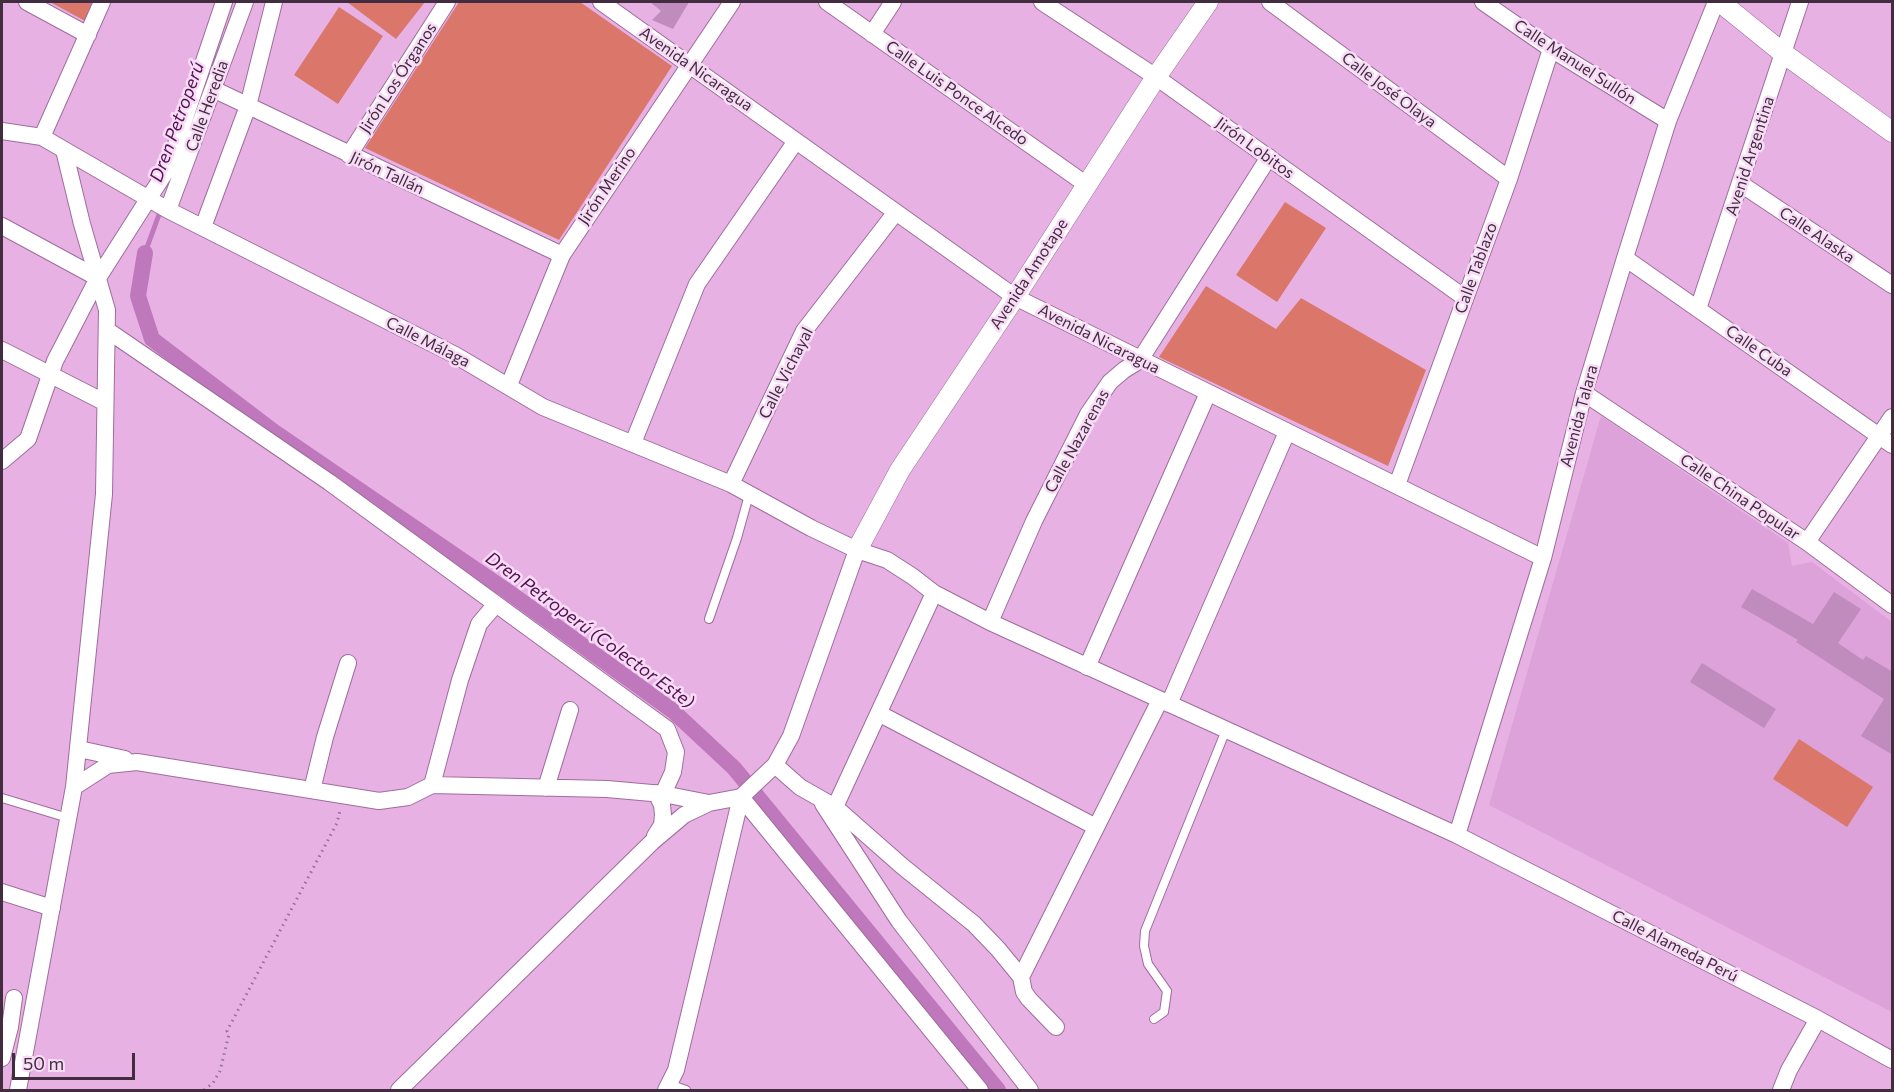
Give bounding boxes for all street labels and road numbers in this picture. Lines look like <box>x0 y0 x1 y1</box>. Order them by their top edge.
street label: Calle Manuel Sullón <box>1511 15 1639 109</box>
street label: Jirón Los Órganos <box>355 19 441 137</box>
street label: Avenida Nicaragua <box>636 23 756 115</box>
street label: Calle Luis Ponce Alcedo <box>882 36 1032 150</box>
street label: Calle José Olaya <box>1338 48 1440 132</box>
street label: Calle Heredia <box>182 58 232 154</box>
street label: Avenid Argentina <box>1722 94 1778 218</box>
street label: Jirón Lobitos <box>1212 113 1298 183</box>
street label: Jirón Merino <box>574 143 640 229</box>
street label: Jirón Tallán <box>347 147 427 199</box>
street label: Calle Alaska <box>1776 203 1858 267</box>
street label: Avenida Amotape <box>986 215 1072 333</box>
street label: Calle Tablazo <box>1451 220 1501 316</box>
street label: Avenida Nicaragua <box>1035 300 1163 378</box>
street label: Calle Málaga <box>383 313 473 371</box>
street label: Calle Cuba <box>1722 321 1796 381</box>
street label: Calle Vichayal <box>755 324 817 422</box>
street label: Avenida Talara <box>1556 363 1602 469</box>
street label: Calle Nazarenas <box>1041 386 1113 496</box>
street label: Calle China Popular <box>1676 450 1804 544</box>
street label: Calle Alameda Perú <box>1609 906 1741 986</box>

